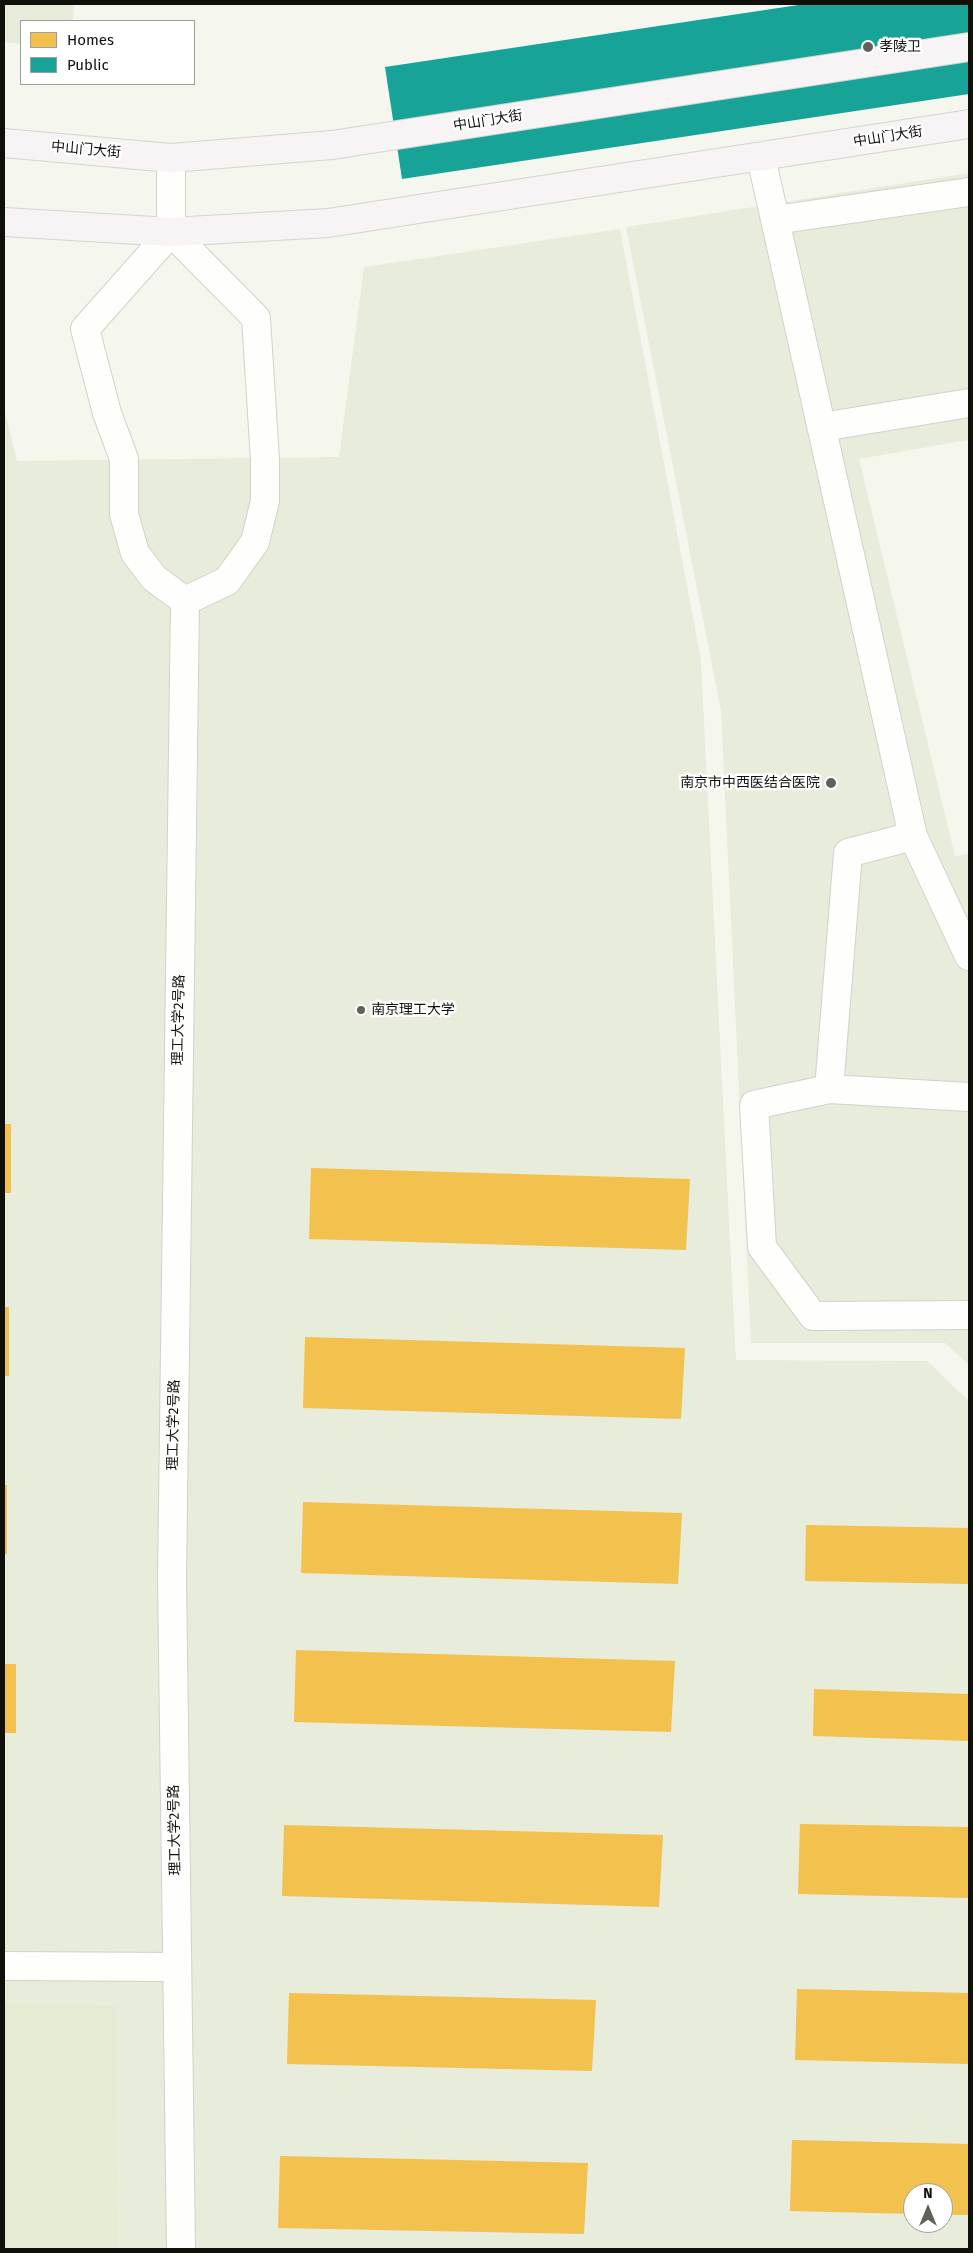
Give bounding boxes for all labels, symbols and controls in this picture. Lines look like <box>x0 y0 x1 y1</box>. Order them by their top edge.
legend <box>20 20 195 85</box>
text: Homes <box>67 31 114 49</box>
place label: 孝陵卫 <box>879 39 921 55</box>
marker: 孝陵卫 <box>861 40 875 54</box>
text: Public <box>67 56 109 74</box>
street label: 中山门大街 <box>452 107 524 135</box>
street label: 中山门大街 <box>852 123 924 151</box>
street label: 中山门大街 <box>50 139 122 161</box>
place label: 南京市中西医结合医院 <box>680 775 820 791</box>
marker: 南京市中西医结合医院 <box>824 776 838 790</box>
street label: 理工大学2号路 <box>170 974 188 1066</box>
place label: 南京理工大学 <box>371 1002 455 1018</box>
marker: 南京理工大学 <box>355 1004 367 1016</box>
street label: 理工大学2号路 <box>165 1379 183 1471</box>
street label: 理工大学2号路 <box>166 1784 184 1876</box>
north arrow <box>903 2183 953 2233</box>
text: N <box>923 2185 933 2202</box>

